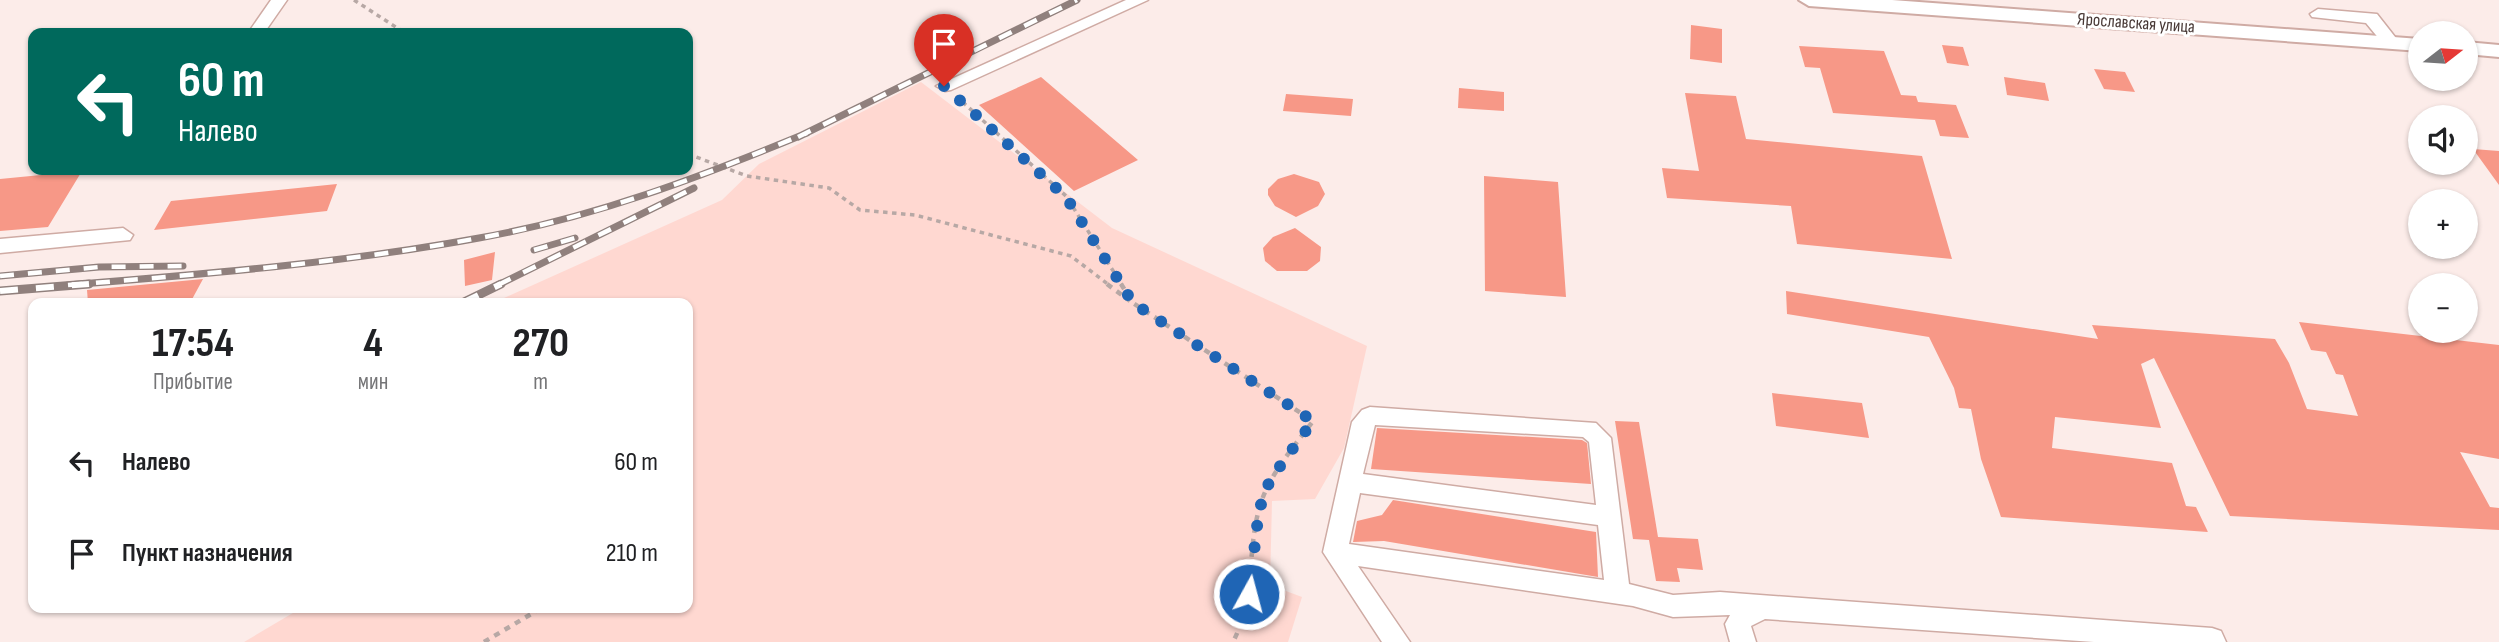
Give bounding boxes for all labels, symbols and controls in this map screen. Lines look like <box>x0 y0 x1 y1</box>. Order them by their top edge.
street label: Ярославская улица <box>2077 8 2196 38</box>
pin <box>914 14 974 86</box>
north arrow <box>2408 21 2478 91</box>
map controls <box>2408 21 2478 343</box>
icon: arrive <box>925 25 963 63</box>
text: 60 m <box>178 52 265 111</box>
icon: left <box>63 56 154 147</box>
button: sound <box>2408 105 2478 175</box>
text: Налево <box>178 112 258 151</box>
button: + <box>2408 189 2478 259</box>
button: − <box>2408 273 2478 343</box>
text: 17:54 <box>152 318 234 369</box>
text: 4 <box>363 318 383 369</box>
text: 270 <box>512 318 569 369</box>
text: Прибытие <box>153 368 233 396</box>
text: мин <box>358 368 388 396</box>
text: m <box>533 368 548 396</box>
icon: left <box>63 444 101 482</box>
text: Налево <box>122 447 191 478</box>
text: 60 m <box>614 447 658 478</box>
icon: arrive <box>63 535 101 573</box>
text: Пункт назначения <box>122 538 293 569</box>
text: 210 m <box>606 538 658 569</box>
position arrow <box>1212 557 1286 631</box>

